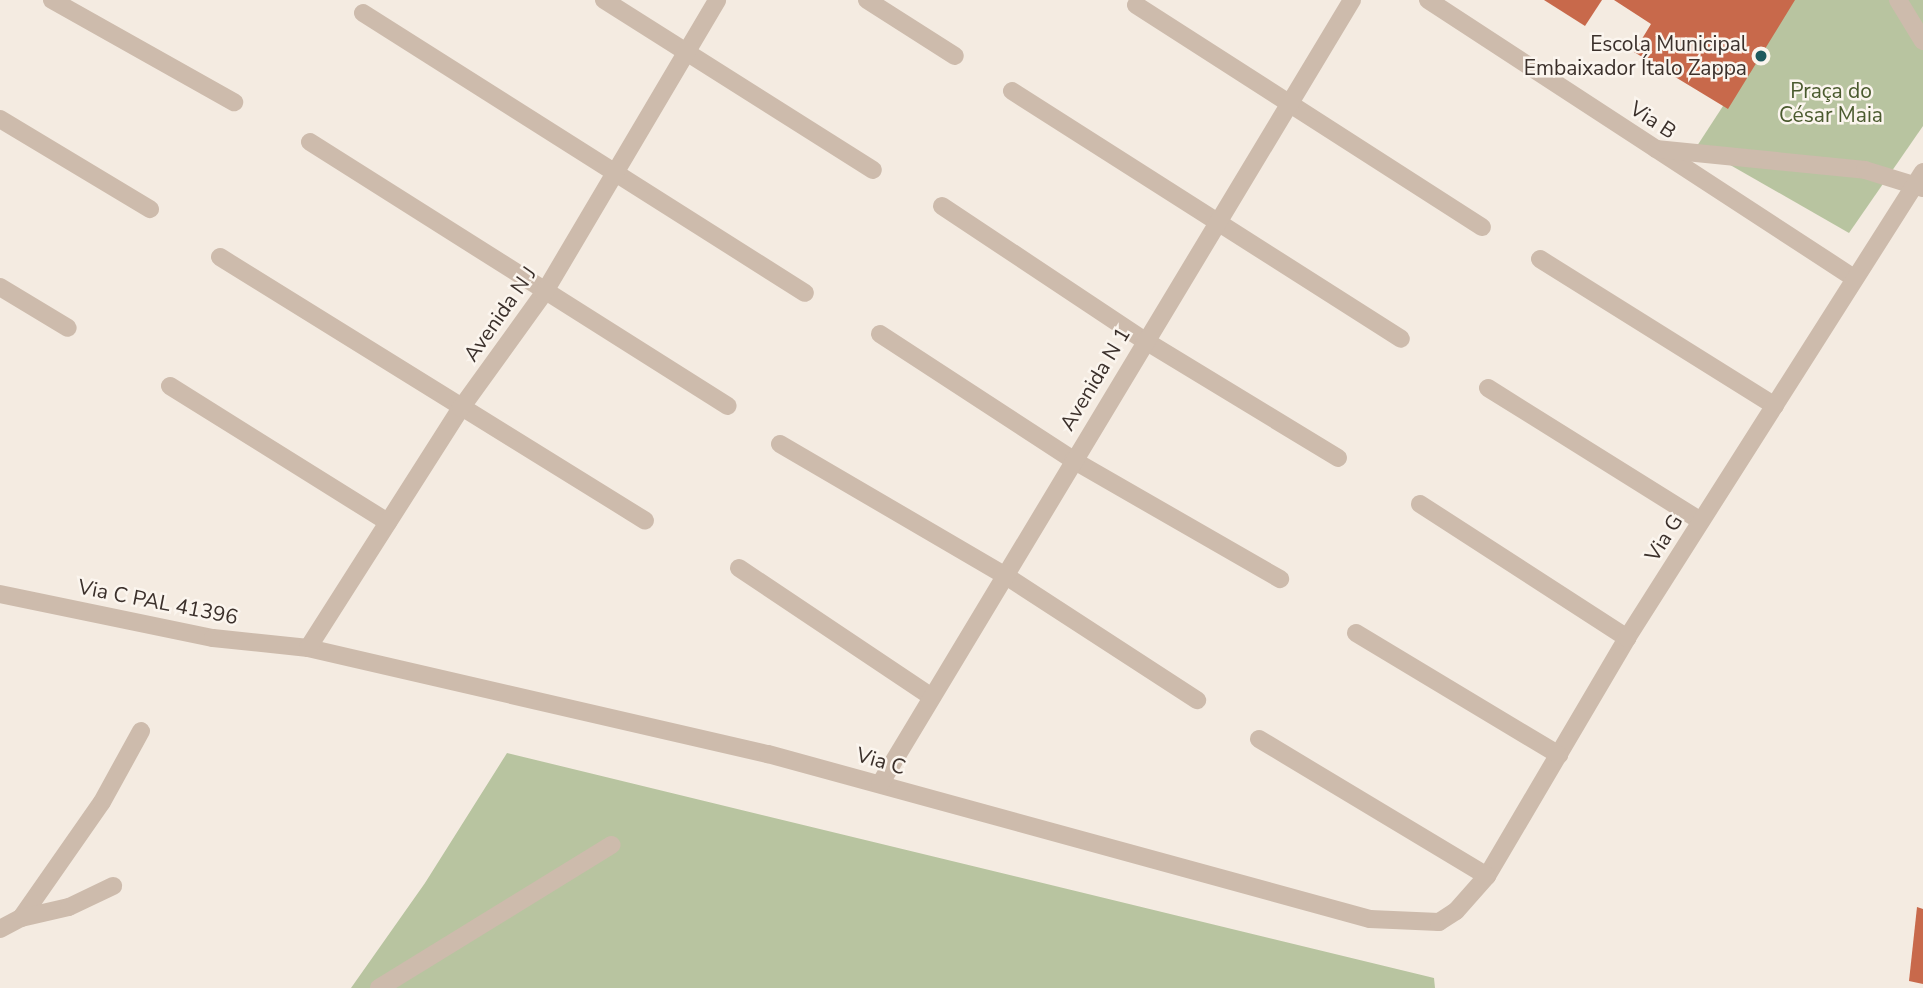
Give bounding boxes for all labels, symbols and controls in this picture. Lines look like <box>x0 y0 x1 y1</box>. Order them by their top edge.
place label: Escola Municipal Embaixador Ítalo Zappa <box>1524 31 1747 81</box>
marker: Escola Municipal Embaixador Ítalo Zappa <box>1753 48 1769 64</box>
park label: Praça do César Maia <box>1779 78 1883 128</box>
street label: Via B <box>1625 96 1681 144</box>
street label: Avenida N J <box>458 262 542 366</box>
street label: Avenida N 1 <box>1054 323 1136 435</box>
street label: Via G <box>1640 510 1688 566</box>
street label: Via C PAL 41396 <box>76 574 240 630</box>
street label: Via C <box>853 742 909 780</box>

